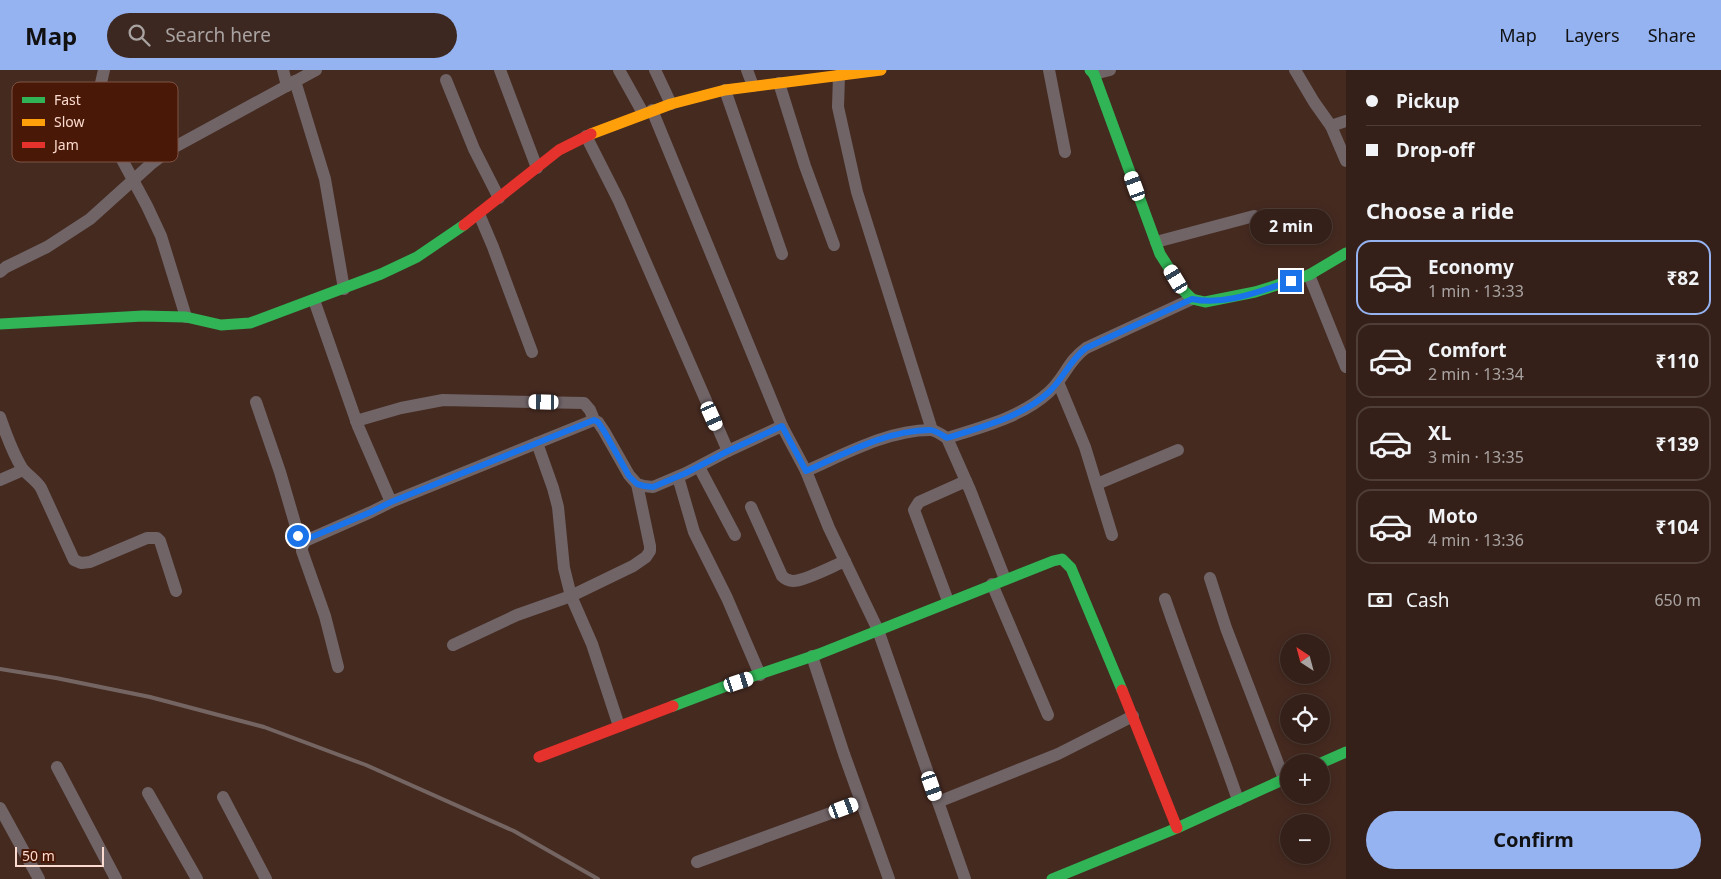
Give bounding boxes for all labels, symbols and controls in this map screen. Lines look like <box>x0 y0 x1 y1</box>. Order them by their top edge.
search box <box>107 13 457 58</box>
text: Map <box>25 19 77 52</box>
icon: search <box>125 21 153 49</box>
text: Search here <box>165 22 271 48</box>
text: Map <box>1499 23 1537 47</box>
text: Layers <box>1565 23 1620 47</box>
text: Share <box>1648 23 1696 47</box>
legend <box>12 82 178 162</box>
text: Pickup <box>1396 88 1459 114</box>
text: Fast <box>54 90 81 109</box>
text: Slow <box>54 112 85 131</box>
text: Jam <box>52 135 79 154</box>
text: Drop-off <box>1396 137 1475 163</box>
car <box>1122 169 1147 203</box>
text: Choose a ride <box>1366 195 1514 225</box>
callout: 2 min <box>1250 208 1332 244</box>
text: 2 min <box>1269 215 1313 237</box>
text: Economy <box>1428 254 1514 280</box>
icon: car <box>1368 255 1413 300</box>
car <box>1161 262 1190 296</box>
text: ₹82 <box>1666 265 1699 291</box>
route end <box>1280 270 1302 292</box>
text: 1 min · 13:33 <box>1428 280 1524 302</box>
text: Comfort <box>1428 337 1507 363</box>
icon: car <box>1368 338 1413 383</box>
text: ₹110 <box>1656 348 1699 374</box>
text: 2 min · 13:34 <box>1428 363 1524 385</box>
car <box>528 394 559 410</box>
car <box>699 399 724 433</box>
text: XL <box>1428 420 1451 446</box>
icon: car <box>1368 421 1413 466</box>
text: ₹139 <box>1656 431 1699 457</box>
text: 3 min · 13:35 <box>1428 446 1524 468</box>
text: Moto <box>1428 503 1478 529</box>
icon: car <box>1368 504 1413 549</box>
text: ₹104 <box>1656 514 1699 540</box>
route start <box>287 525 309 547</box>
text: 4 min · 13:36 <box>1428 529 1524 551</box>
icon: cash <box>1366 586 1394 614</box>
text: Cash <box>1406 587 1450 613</box>
text: 650 m <box>1654 589 1701 611</box>
north arrow <box>1280 634 1330 684</box>
map controls <box>1280 634 1330 864</box>
car <box>722 670 755 694</box>
button: locate <box>1280 694 1330 744</box>
button: + <box>1280 754 1330 804</box>
car <box>920 769 943 803</box>
car <box>827 796 860 820</box>
button: Confirm <box>1366 811 1701 869</box>
button: − <box>1280 814 1330 864</box>
scale bar <box>15 844 104 867</box>
text: 50 m <box>22 846 55 865</box>

